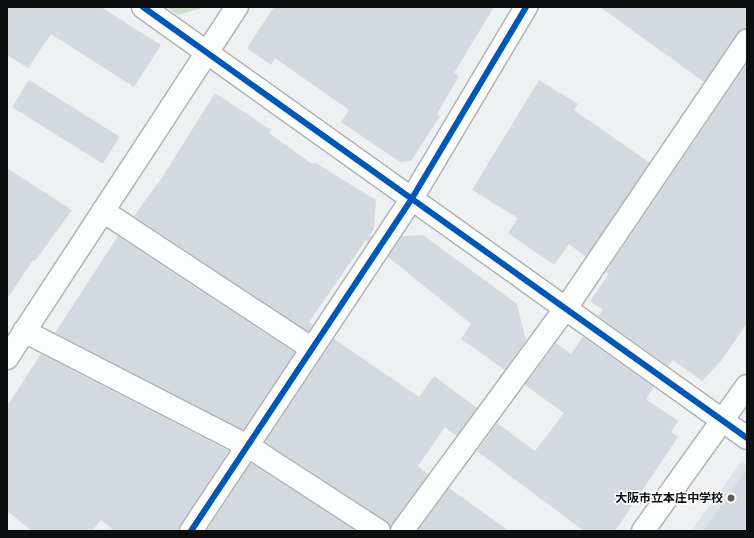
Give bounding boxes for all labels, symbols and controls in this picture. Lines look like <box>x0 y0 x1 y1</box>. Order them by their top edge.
place label: 大阪市立本庄中学校 <box>615 491 723 505</box>
marker: 大阪市立本庄中学校 <box>726 493 736 503</box>

